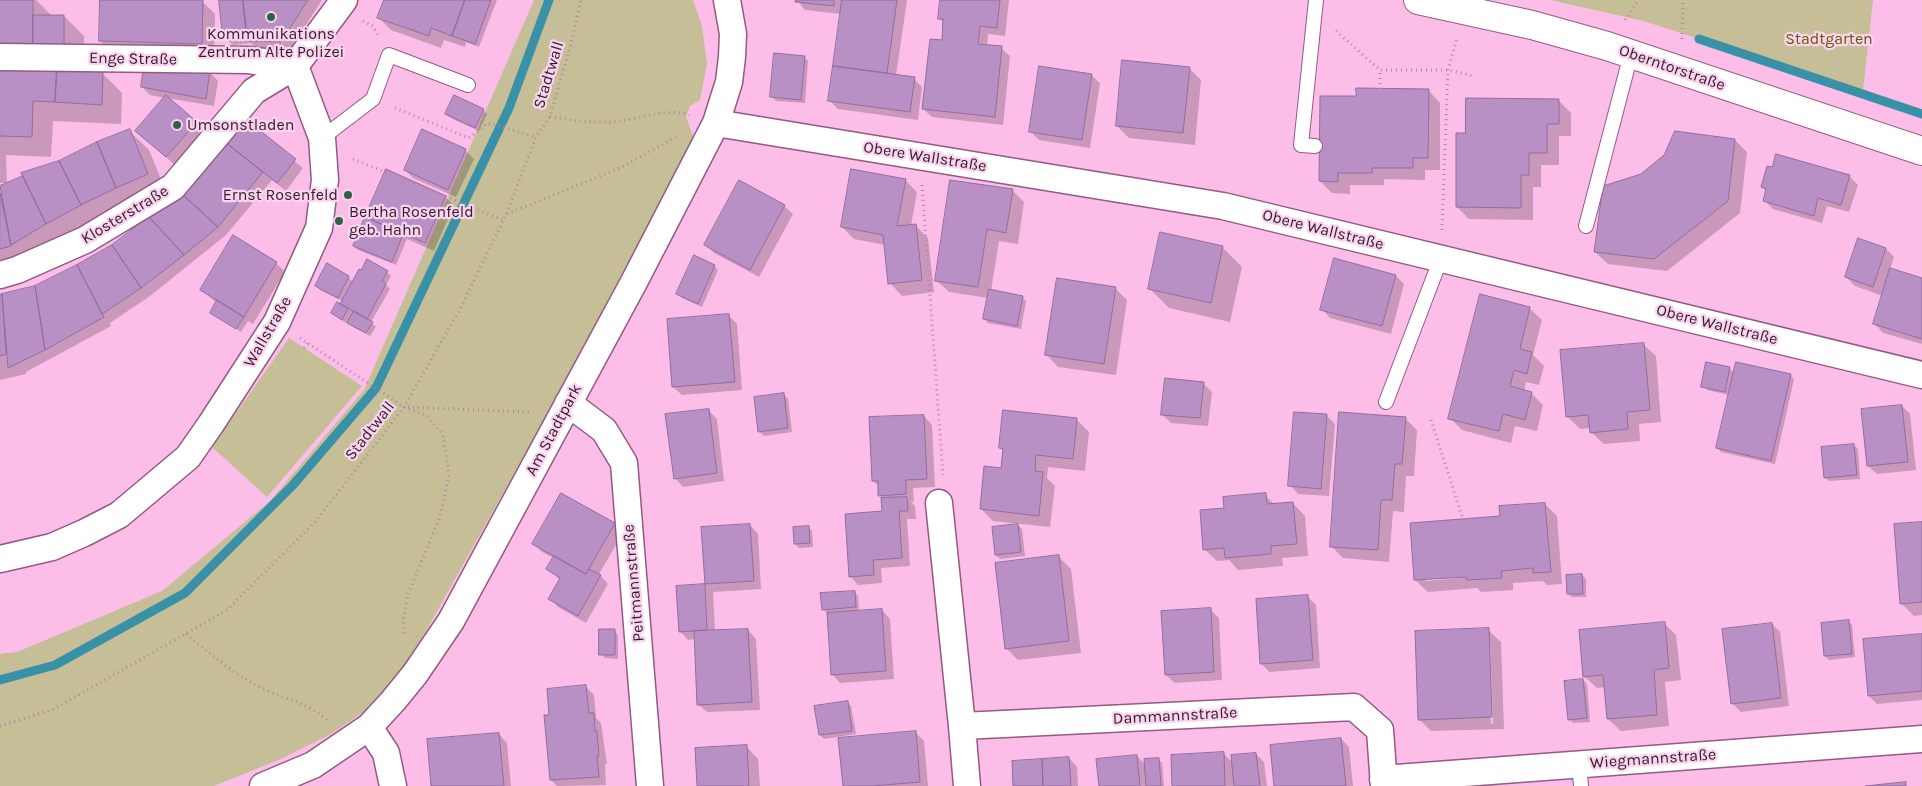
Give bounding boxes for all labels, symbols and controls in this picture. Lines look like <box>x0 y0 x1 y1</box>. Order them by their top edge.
marker: Kommunikations Zentrum Alte Polizei <box>265 11 277 23</box>
place label: Kommunikations Zentrum Alte Polizei <box>198 24 344 62</box>
park label: Stadtgarten <box>1785 29 1873 49</box>
street label: Stadtwall <box>530 39 568 111</box>
street label: Oberntorstraße <box>1616 41 1728 95</box>
street label: Enge Straße <box>89 49 177 69</box>
place label: Umsonstladen <box>187 115 294 135</box>
marker: Umsonstladen <box>171 119 183 131</box>
street label: Obere Wallstraße <box>862 138 988 176</box>
street label: Klosterstraße <box>78 181 172 249</box>
place label: Ernst Rosenfeld <box>223 185 338 205</box>
marker: Ernst Rosenfeld <box>342 189 354 201</box>
place label: Bertha Rosenfeld geb. Hahn <box>349 202 474 240</box>
street label: Obere Wallstraße <box>1260 206 1386 254</box>
marker: Bertha Rosenfeld geb. Hahn <box>333 215 345 227</box>
street label: Wallstraße <box>240 293 296 371</box>
street label: Obere Wallstraße <box>1654 301 1780 349</box>
street label: Am Stadtpark <box>522 381 586 479</box>
street label: Stadtwall <box>341 398 399 464</box>
street label: Peitmannstraße <box>619 523 649 643</box>
street label: Dammannstraße <box>1112 703 1238 729</box>
street label: Wiegmannstraße <box>1589 745 1717 773</box>

